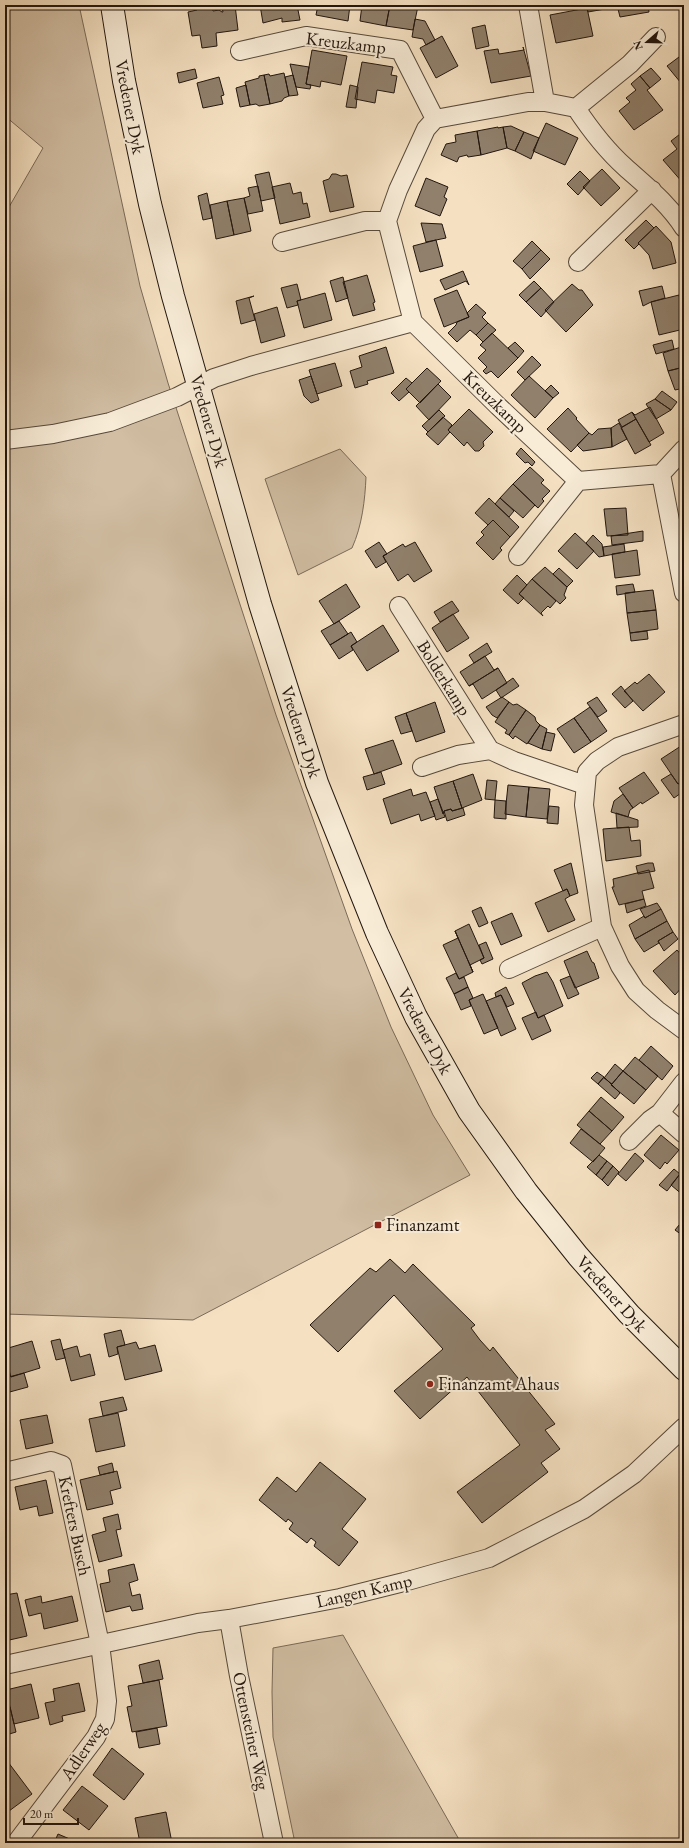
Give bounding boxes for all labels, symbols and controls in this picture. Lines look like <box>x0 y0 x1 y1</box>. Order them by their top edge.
north arrow <box>627 22 667 62</box>
street label: Kreuzkamp <box>305 26 387 59</box>
text: N <box>629 39 646 52</box>
street label: Vredener Dyk <box>110 58 151 157</box>
street label: Kreuzkamp <box>458 365 532 438</box>
street label: Vredener Dyk <box>185 372 234 470</box>
street label: Bolderkamp <box>412 636 477 720</box>
street label: Vredener Dyk <box>276 683 327 781</box>
street label: Vredener Dyk <box>393 983 458 1079</box>
place label: Finanzamt <box>386 1213 460 1236</box>
marker: Finanzamt <box>373 1220 383 1230</box>
street label: Vredener Dyk <box>572 1250 653 1337</box>
place label: Finanzamt Ahaus <box>438 1372 559 1395</box>
marker: Finanzamt Ahaus <box>425 1379 435 1389</box>
street label: Krefters Busch <box>54 1474 97 1578</box>
street label: Langen Kamp <box>314 1568 414 1613</box>
street label: Ottensteiner Weg <box>228 1670 275 1792</box>
street label: Adlerweg <box>54 1717 111 1785</box>
scale bar <box>24 1800 78 1826</box>
text: 20 m <box>30 1806 54 1822</box>

